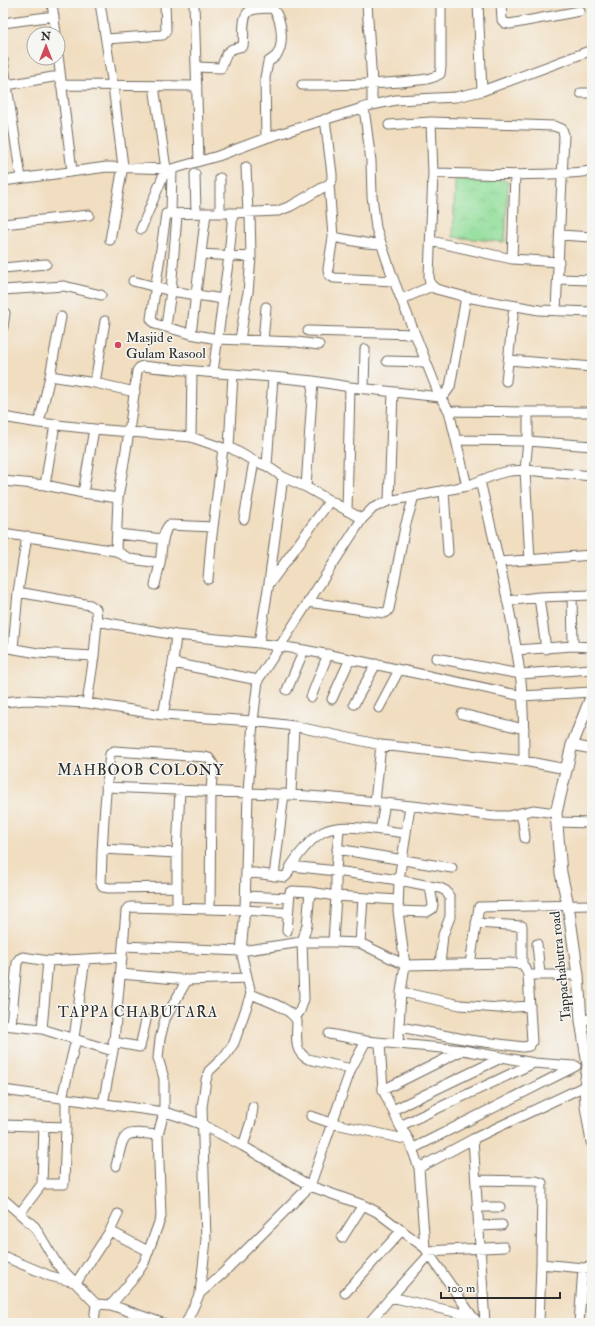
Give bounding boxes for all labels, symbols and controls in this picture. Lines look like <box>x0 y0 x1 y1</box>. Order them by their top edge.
north arrow <box>26 26 66 66</box>
text: N <box>40 30 52 43</box>
place label: Masjid e Gulam Rasool <box>126 329 206 362</box>
marker: Masjid e Gulam Rasool <box>113 340 123 350</box>
district label: MAHBOOB COLONY <box>57 761 225 780</box>
street label: Tappachabutra road <box>546 910 576 1022</box>
district label: TAPPA CHABUTARA <box>58 1003 218 1022</box>
scale bar <box>441 1274 560 1300</box>
text: 100 m <box>447 1281 476 1296</box>

